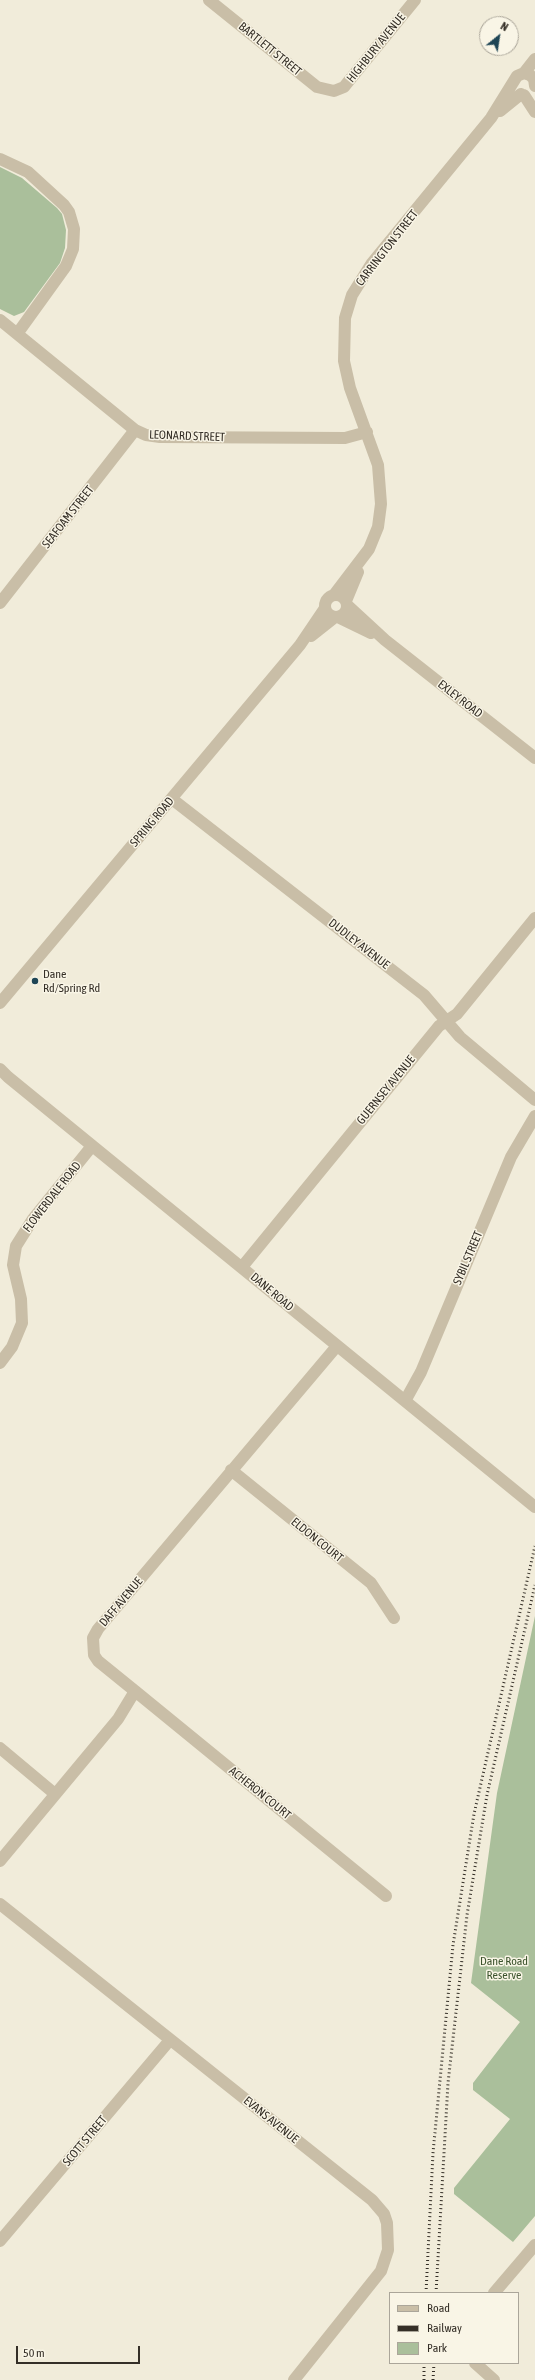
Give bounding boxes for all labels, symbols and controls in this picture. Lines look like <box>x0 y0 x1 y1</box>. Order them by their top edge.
street label: HIGHBURY AVENUE <box>344 10 408 86</box>
north arrow <box>479 16 519 56</box>
street label: BARTLETT STREET <box>236 19 304 79</box>
text: N <box>499 20 510 33</box>
street label: CARRINGTON STREET <box>353 207 421 289</box>
street label: LEONARD STREET <box>149 427 225 445</box>
street label: SEAFOAM STREET <box>39 483 97 551</box>
street label: EXLEY ROAD <box>435 677 485 721</box>
street label: SPRING ROAD <box>127 794 177 850</box>
street label: DUDLEY AVENUE <box>326 916 392 972</box>
place label: Dane Rd/Spring Rd <box>43 967 100 995</box>
marker: Dane Rd/Spring Rd <box>30 976 40 986</box>
street label: GUERNSEY AVENUE <box>354 1053 418 1127</box>
street label: FLOWERDALE ROAD <box>20 1159 84 1235</box>
street label: SYBIL STREET <box>450 1229 486 1287</box>
street label: DANE ROAD <box>247 1270 297 1314</box>
street label: ELDON COURT <box>288 1515 346 1565</box>
street label: DAFF AVENUE <box>96 1574 146 1630</box>
street label: ACHERON COURT <box>226 1764 294 1822</box>
park label: Dane Road Reserve <box>480 1954 528 1982</box>
street label: EVANS AVENUE <box>241 2094 301 2146</box>
street label: SCOTT STREET <box>60 2113 110 2169</box>
legend <box>389 2292 519 2364</box>
text: Road <box>427 2301 450 2315</box>
text: Railway <box>427 2321 462 2335</box>
scale bar <box>18 2338 142 2364</box>
text: Park <box>427 2341 447 2355</box>
text: 50 m <box>23 2346 45 2360</box>

